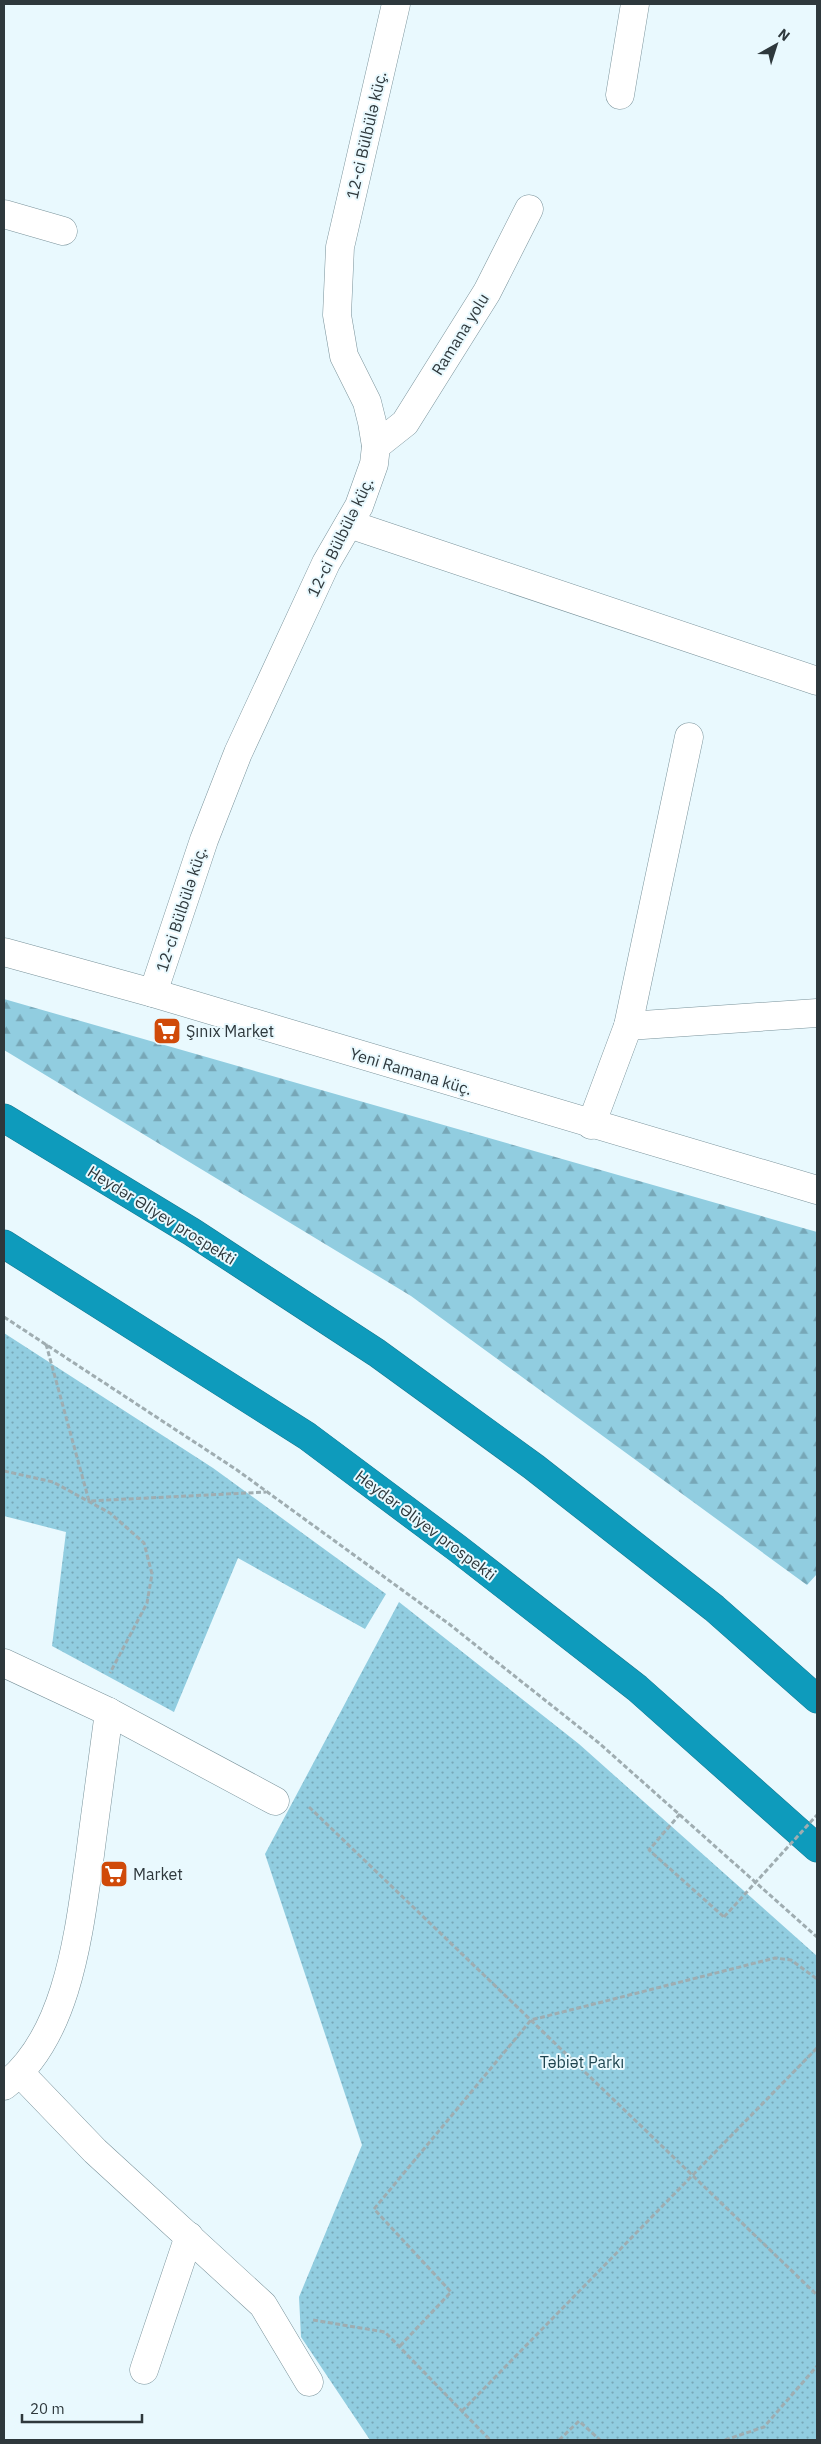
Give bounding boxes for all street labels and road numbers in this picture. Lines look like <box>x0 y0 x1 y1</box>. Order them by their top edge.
street label: 12-ci Bülbülə küç. <box>342 69 390 201</box>
street label: Ramana yolu <box>427 289 493 379</box>
street label: 12-ci Bülbülə küç. <box>302 474 378 600</box>
street label: 12-ci Bülbülə küç. <box>151 844 211 974</box>
street label: Yeni Ramana küç. <box>348 1043 474 1099</box>
street label: Heydər Əliyev prospekti <box>84 1161 240 1269</box>
street label: Heydər Əliyev prospekti <box>352 1465 500 1585</box>

